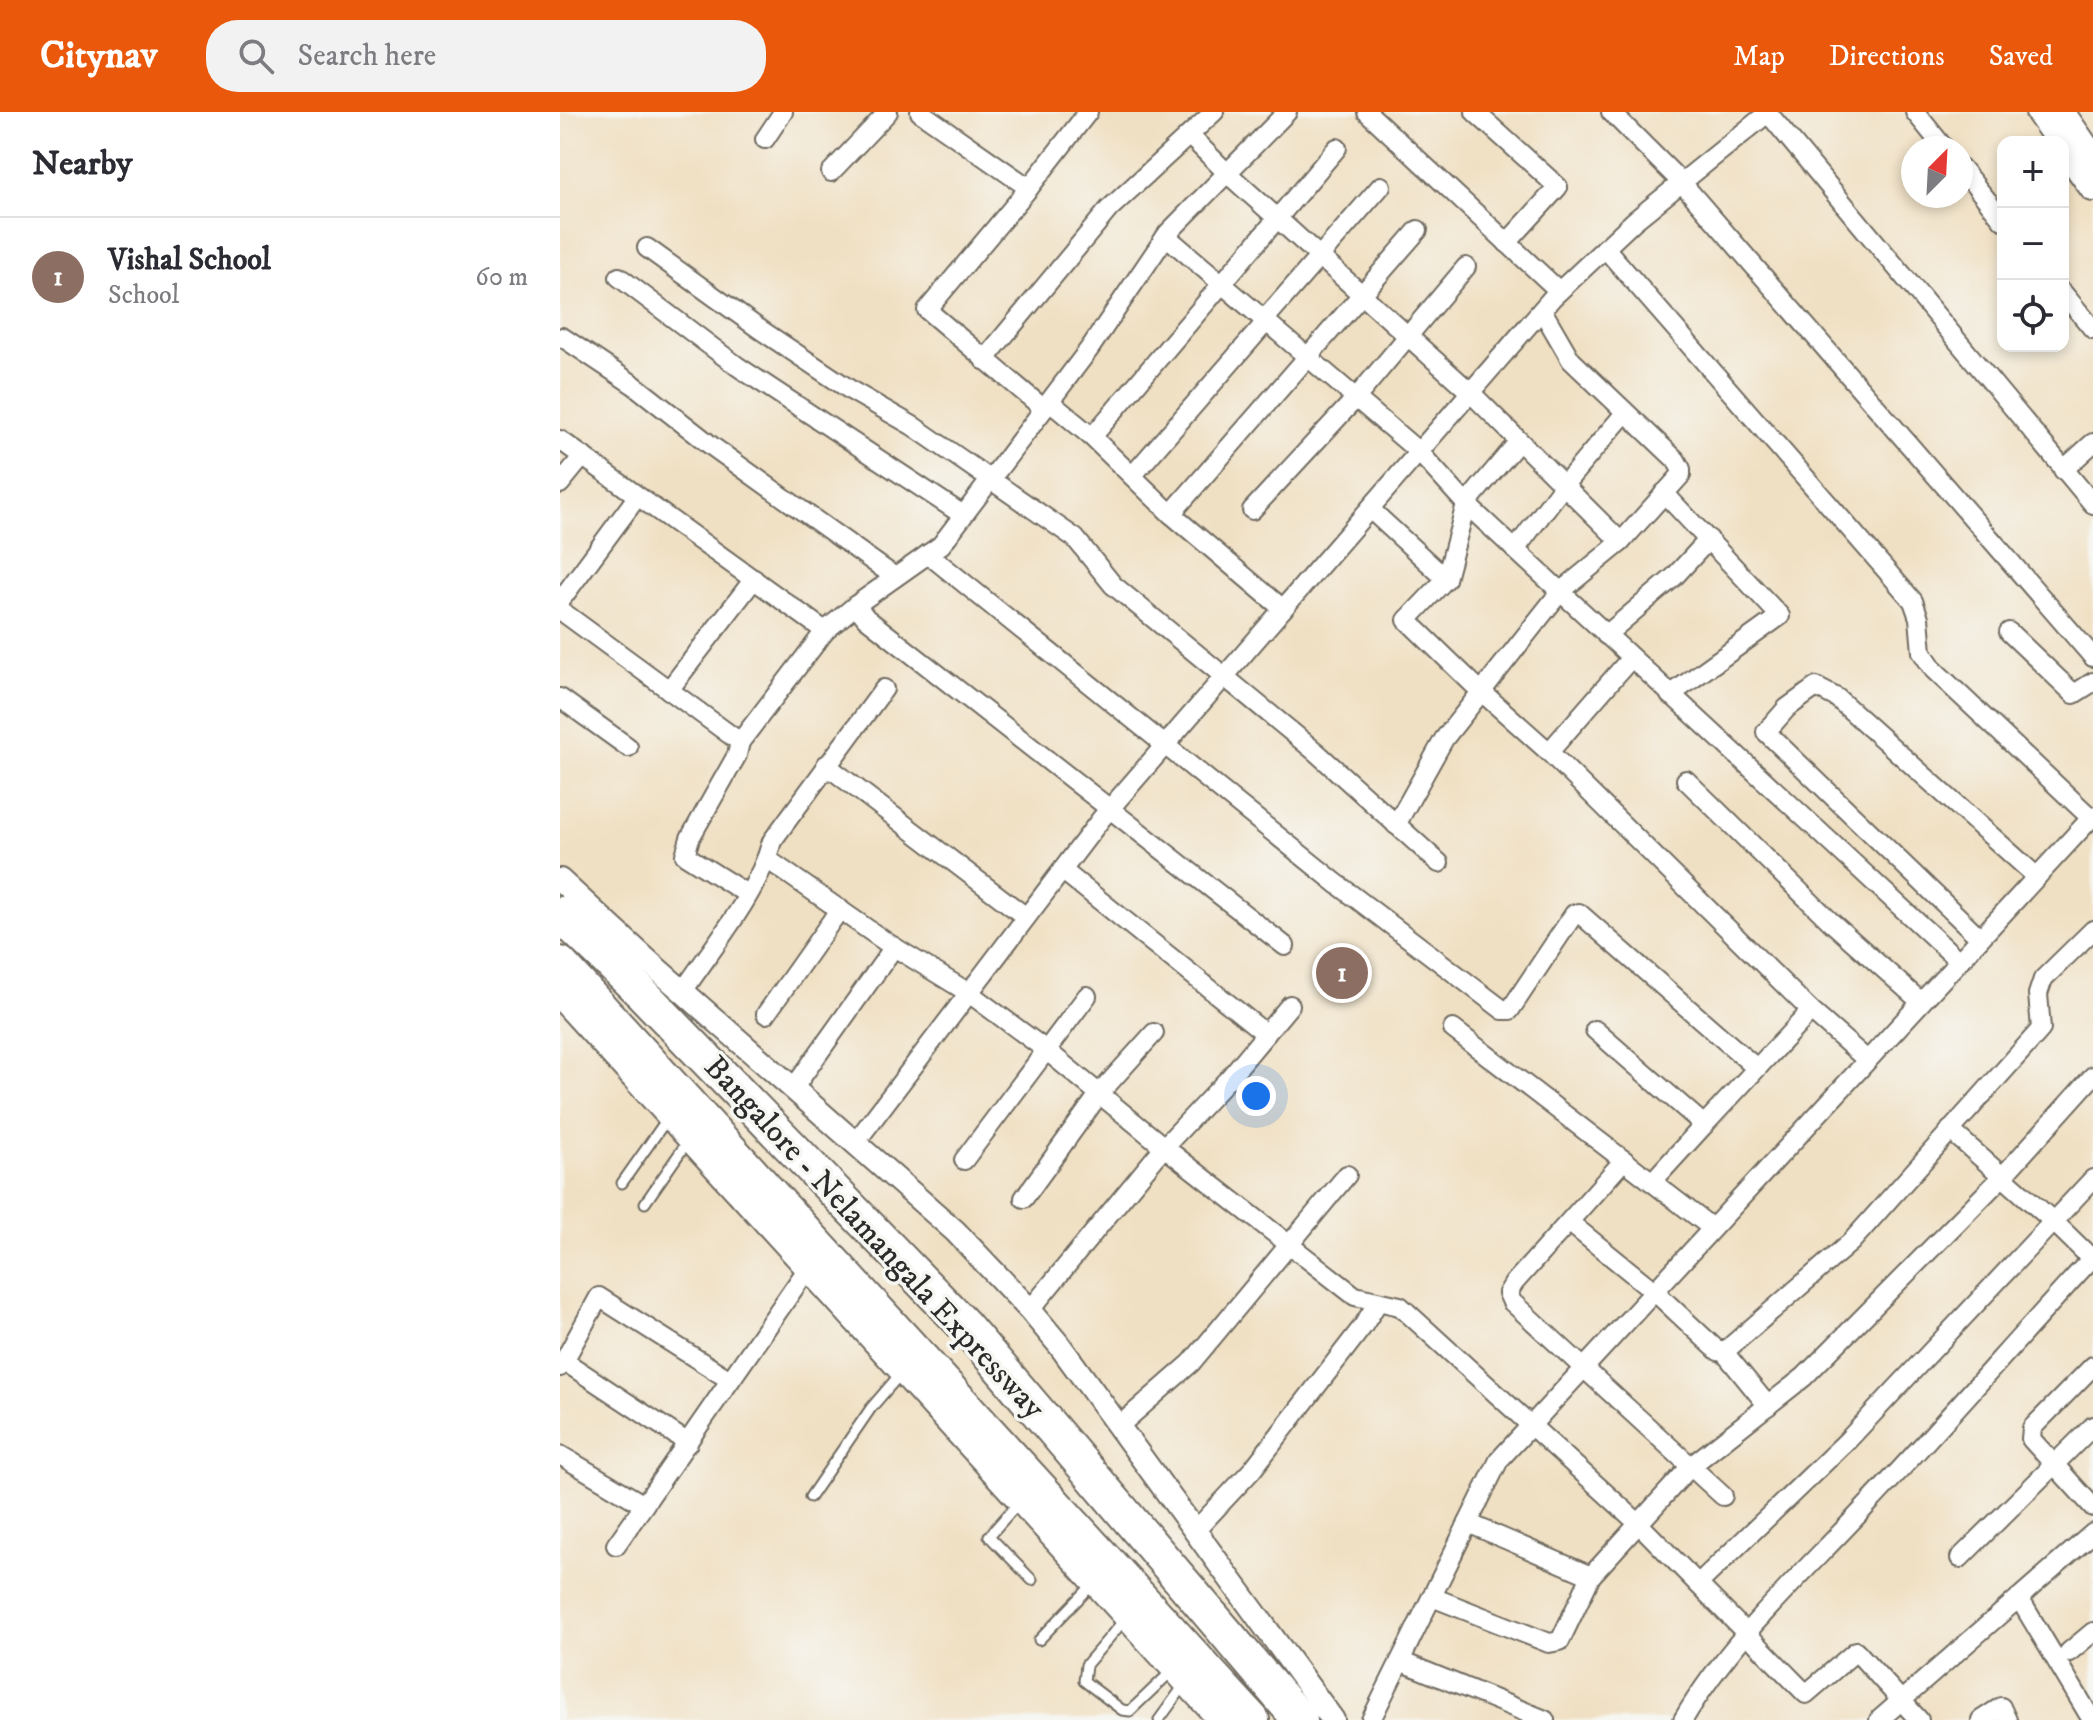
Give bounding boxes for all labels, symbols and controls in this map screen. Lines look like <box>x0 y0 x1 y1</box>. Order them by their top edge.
search box <box>206 20 766 92</box>
text: Citynav <box>40 32 158 80</box>
icon: search <box>234 34 278 78</box>
text: Search here <box>298 38 436 75</box>
text: Map <box>1733 39 1785 74</box>
text: Directions <box>1829 39 1945 74</box>
text: Saved <box>1989 39 2053 74</box>
north arrow <box>1901 136 1973 208</box>
map controls <box>1997 136 2069 352</box>
button: + <box>1997 136 2069 208</box>
text: Nearby <box>32 143 133 185</box>
button: − <box>1997 208 2069 280</box>
text: Vishal School <box>108 242 271 279</box>
text: 1 <box>53 261 63 294</box>
text: 60 m <box>475 261 528 294</box>
text: School <box>108 279 179 312</box>
button: locate <box>1997 280 2069 352</box>
pin: 1 <box>1316 943 1368 1003</box>
street label: Bangalore - Nelamangala Expressway <box>695 1048 1054 1429</box>
your location <box>1236 1076 1276 1116</box>

